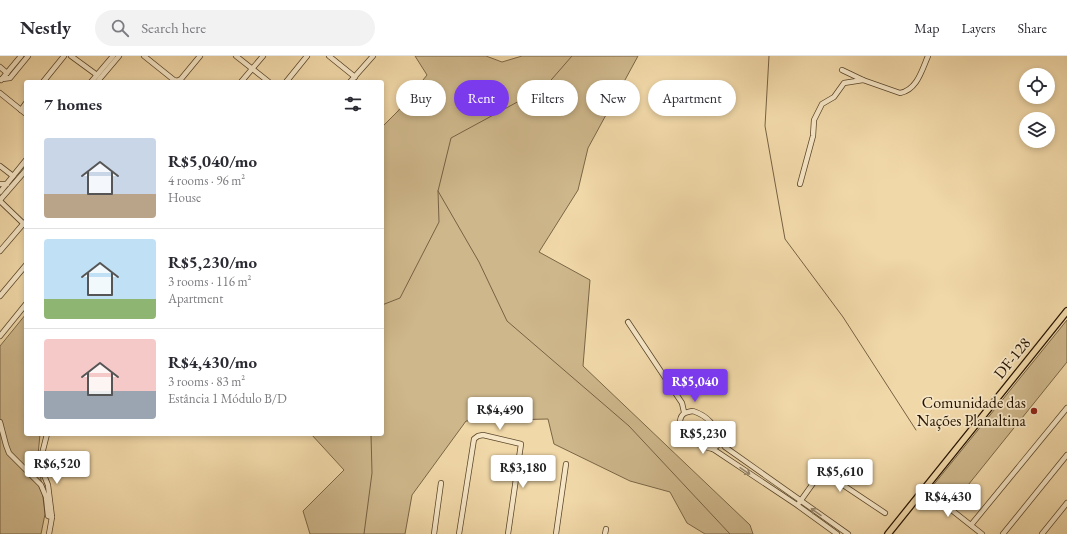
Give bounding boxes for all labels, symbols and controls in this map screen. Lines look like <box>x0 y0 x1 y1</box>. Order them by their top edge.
search box <box>95 10 375 46</box>
text: Nestly <box>20 15 71 40</box>
icon: search <box>109 17 131 39</box>
text: Search here <box>141 18 206 37</box>
text: Map <box>914 19 939 37</box>
text: Layers <box>961 19 996 37</box>
text: Share <box>1018 19 1047 37</box>
map controls <box>1019 68 1055 148</box>
button: locate <box>1019 68 1055 104</box>
chip: Buy <box>396 80 446 116</box>
chip: Rent <box>454 80 509 116</box>
chip: Filters <box>517 80 578 116</box>
chip: New <box>586 80 640 116</box>
chip: Apartment <box>648 80 736 116</box>
text: 7 homes <box>44 93 102 115</box>
icon: filters <box>342 93 364 115</box>
button: layers <box>1019 112 1055 148</box>
text: R$5,040/mo <box>168 150 257 172</box>
icon: home <box>76 154 124 202</box>
text: 4 rooms · 96 m² <box>168 172 245 189</box>
text: House <box>168 189 201 206</box>
text: R$5,230/mo <box>168 251 257 273</box>
icon: home <box>76 255 124 303</box>
text: 3 rooms · 116 m² <box>168 273 252 290</box>
text: Apartment <box>168 290 223 307</box>
street label: DF-128 <box>989 333 1035 383</box>
text: R$4,430/mo <box>168 351 257 373</box>
icon: home <box>76 355 124 403</box>
pin: R$5,040 <box>658 369 732 403</box>
text: 3 rooms · 83 m² <box>168 373 245 390</box>
text: R$5,040 <box>672 373 718 390</box>
text: Estância 1 Módulo B/D <box>168 390 287 407</box>
place label: Comunidade das Nações Planaltina <box>917 392 1027 431</box>
pin: R$4,490 <box>463 397 537 431</box>
text: R$4,490 <box>477 401 523 418</box>
marker: Comunidade das Nações Planaltina <box>1029 406 1039 416</box>
pin: R$5,230 <box>666 421 740 455</box>
text: R$5,230 <box>680 425 726 442</box>
pin: R$6,520 <box>20 451 94 485</box>
text: R$6,520 <box>34 455 80 472</box>
pin: R$3,180 <box>486 455 560 489</box>
text: R$3,180 <box>500 459 546 476</box>
pin: R$5,610 <box>803 459 877 493</box>
text: R$5,610 <box>817 463 863 480</box>
one-way arrow <box>739 467 750 475</box>
pin: R$4,430 <box>911 484 985 518</box>
text: R$4,430 <box>925 488 971 505</box>
one-way arrow <box>811 508 822 516</box>

